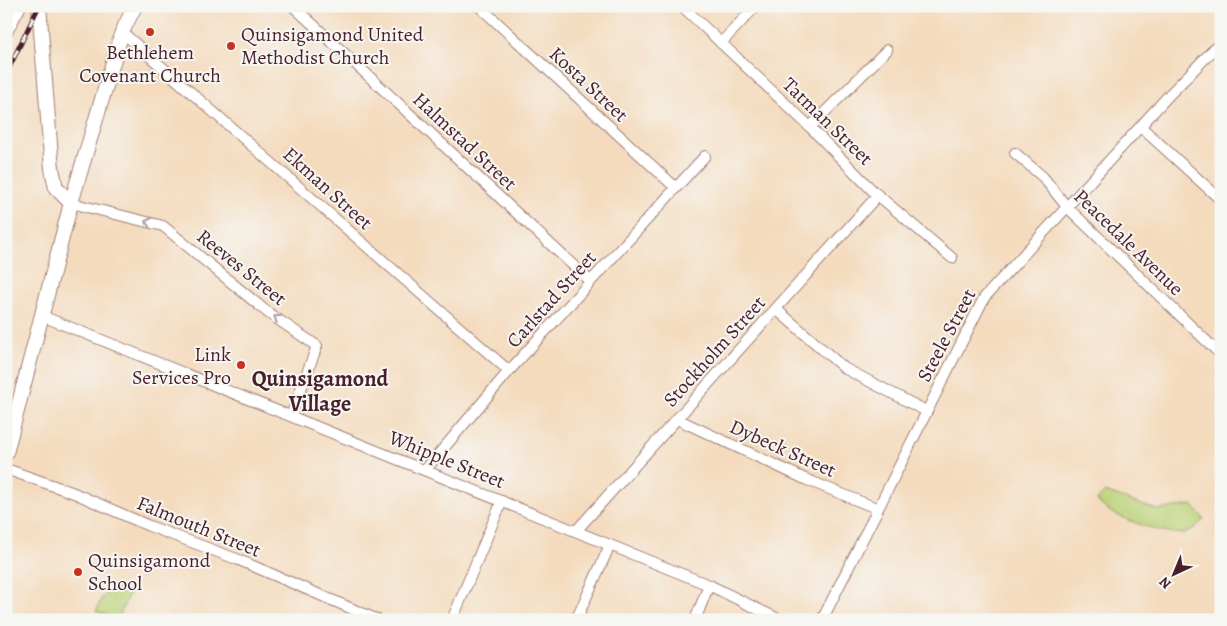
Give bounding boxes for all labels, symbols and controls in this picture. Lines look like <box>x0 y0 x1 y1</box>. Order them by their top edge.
place label: Quinsigamond United Methodist Church <box>241 21 424 71</box>
marker: Bethlehem Covenant Church <box>144 26 156 38</box>
place label: Bethlehem Covenant Church <box>79 39 221 89</box>
marker: Quinsigamond United Methodist Church <box>225 40 237 52</box>
street label: Kosta Street <box>543 41 634 128</box>
street label: Tatman Street <box>777 71 879 172</box>
street label: Halmstad Street <box>407 86 523 197</box>
street label: Ekman Street <box>277 141 379 236</box>
street label: Peacedale Avenue <box>1068 183 1189 302</box>
one-way arrow <box>143 217 152 228</box>
street label: Reeves Street <box>191 223 293 312</box>
street label: Carlstad Street <box>500 245 603 354</box>
street label: Steele Street <box>911 283 983 387</box>
street label: Stockholm Street <box>657 290 772 413</box>
one-way arrow <box>273 315 282 325</box>
place label: Link Services Pro <box>132 341 231 391</box>
marker: Link Services Pro <box>235 359 247 371</box>
district label: Quinsigamond Village <box>252 364 389 419</box>
street label: Dybeck Street <box>725 413 841 484</box>
street label: Whipple Street <box>384 424 509 495</box>
street label: Falmouth Street <box>133 489 265 564</box>
place label: Quinsigamond School <box>88 547 211 597</box>
north arrow <box>1150 548 1200 598</box>
marker: Quinsigamond School <box>72 566 84 578</box>
text: N <box>1155 573 1176 593</box>

